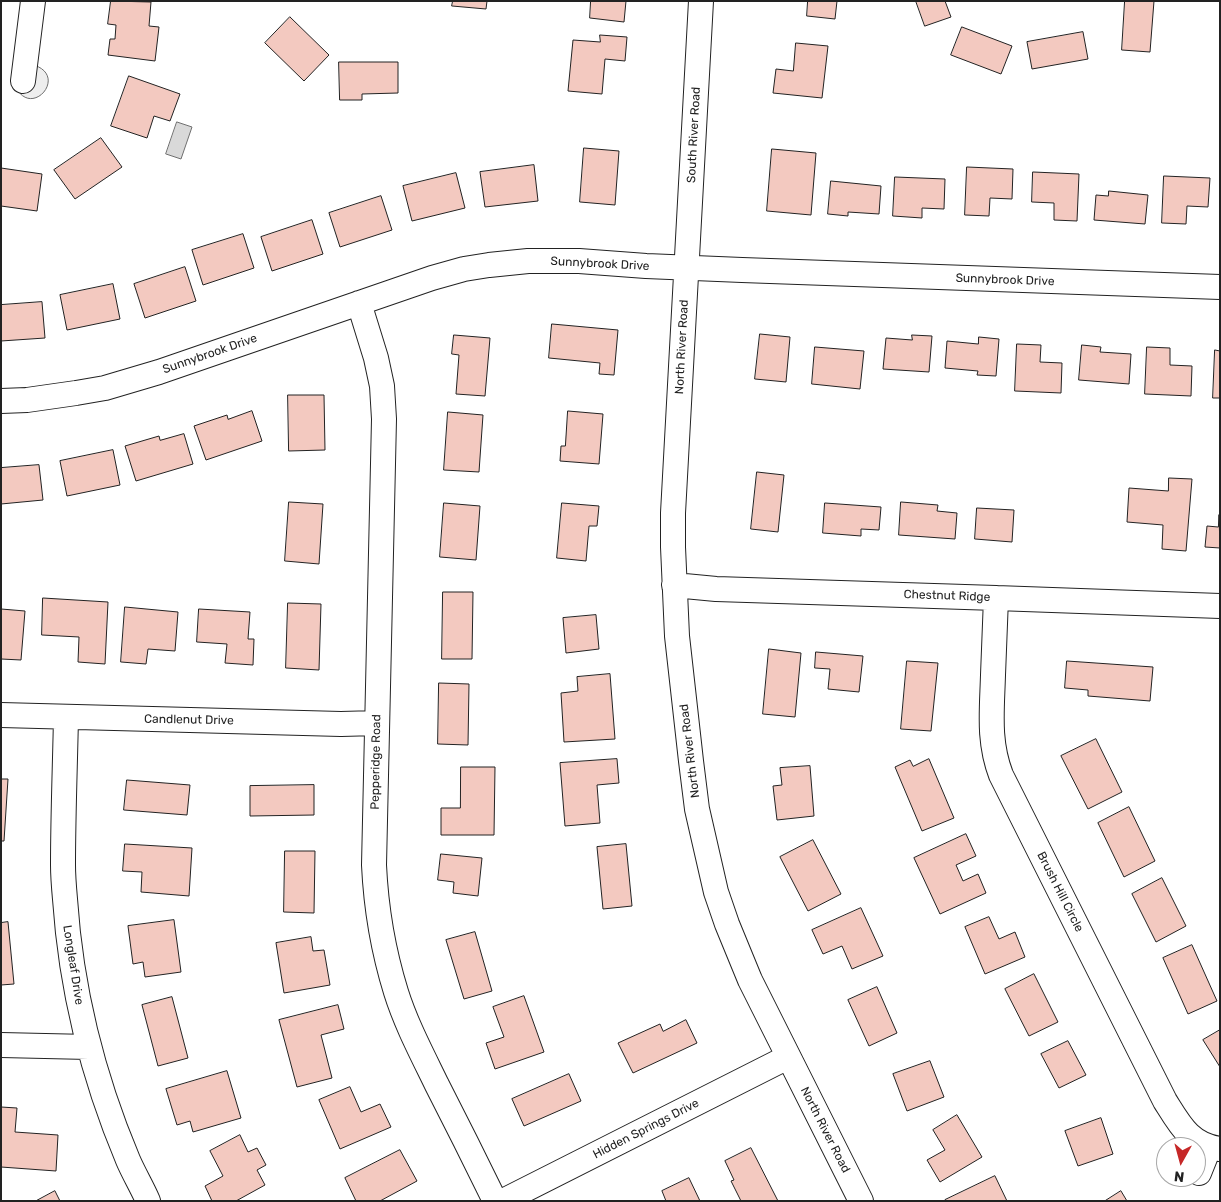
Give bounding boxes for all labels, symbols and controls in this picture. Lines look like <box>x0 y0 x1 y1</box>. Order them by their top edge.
street label: South River Road <box>684 87 704 183</box>
street label: Sunnybrook Drive <box>550 254 650 274</box>
street label: Sunnybrook Drive <box>955 271 1055 289</box>
street label: North River Road <box>672 299 692 395</box>
street label: Sunnybrook Drive <box>161 331 259 377</box>
street label: Chestnut Ridge <box>903 587 991 605</box>
street label: North River Road <box>677 703 703 799</box>
street label: Candlenut Drive <box>144 712 234 728</box>
street label: Pepperidge Road <box>368 714 384 810</box>
street label: Brush Hill Circle <box>1034 850 1086 934</box>
street label: Longleaf Drive <box>60 924 86 1006</box>
street label: North River Road <box>797 1085 853 1175</box>
street label: Hidden Springs Drive <box>591 1096 701 1162</box>
north arrow <box>1156 1137 1206 1187</box>
text: N <box>1173 1167 1185 1185</box>

